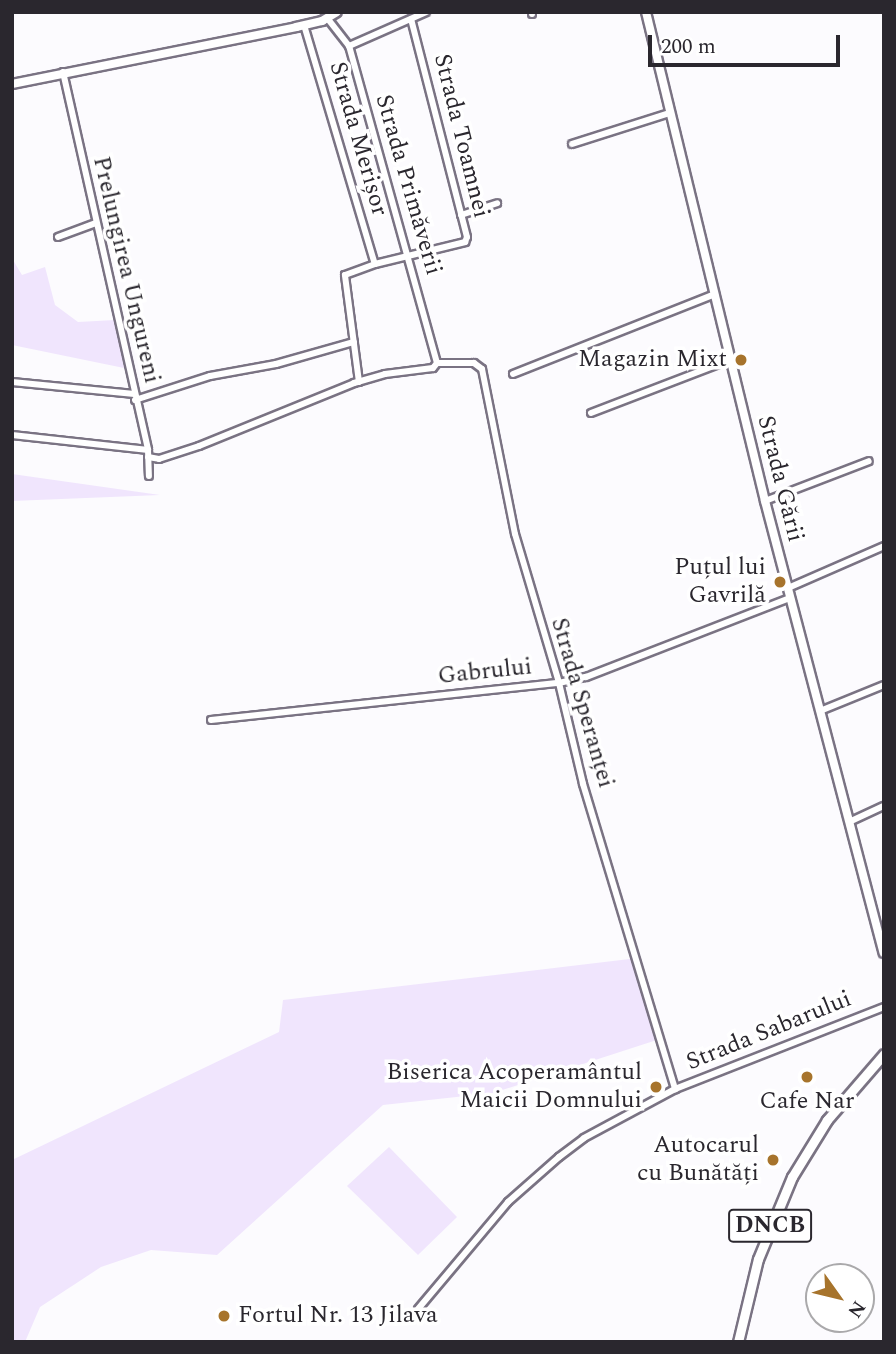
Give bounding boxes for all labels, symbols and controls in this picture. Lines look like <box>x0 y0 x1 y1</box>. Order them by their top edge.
scale bar <box>651 21 844 65</box>
text: 200 m <box>661 31 716 63</box>
street label: Strada Toamnei <box>427 51 495 221</box>
street label: Strada Merișor <box>322 59 394 219</box>
street label: Strada Primăverii <box>368 91 448 279</box>
street label: Prelungirea Ungureni <box>86 154 166 386</box>
place label: Magazin Mixt <box>578 346 727 374</box>
marker: Magazin Mixt <box>733 352 749 368</box>
street label: Strada Gării <box>750 413 810 545</box>
place label: Puțul lui Gavrilă <box>674 554 766 610</box>
marker: Puțul lui Gavrilă <box>772 574 788 590</box>
street label: Strada Speranței <box>544 615 620 791</box>
street label: Gabrului <box>436 653 534 691</box>
street label: Strada Sabarului <box>682 985 856 1077</box>
place label: Biserica Acoperamântul Maicii Domnului <box>386 1059 642 1115</box>
marker: Cafe Nar <box>799 1069 815 1085</box>
marker: Biserica Acoperamântul Maicii Domnului <box>648 1079 664 1095</box>
place label: Cafe Nar <box>760 1088 854 1116</box>
place label: Autocarul cu Bunătăți <box>637 1132 759 1188</box>
marker: Autocarul cu Bunătăți <box>765 1152 781 1168</box>
road number: DNCB <box>728 1206 812 1246</box>
north arrow <box>805 1263 875 1333</box>
text: N <box>840 1294 873 1323</box>
place label: Fortul Nr. 13 Jilava <box>238 1302 438 1330</box>
marker: Fortul Nr. 13 Jilava <box>216 1308 232 1324</box>

